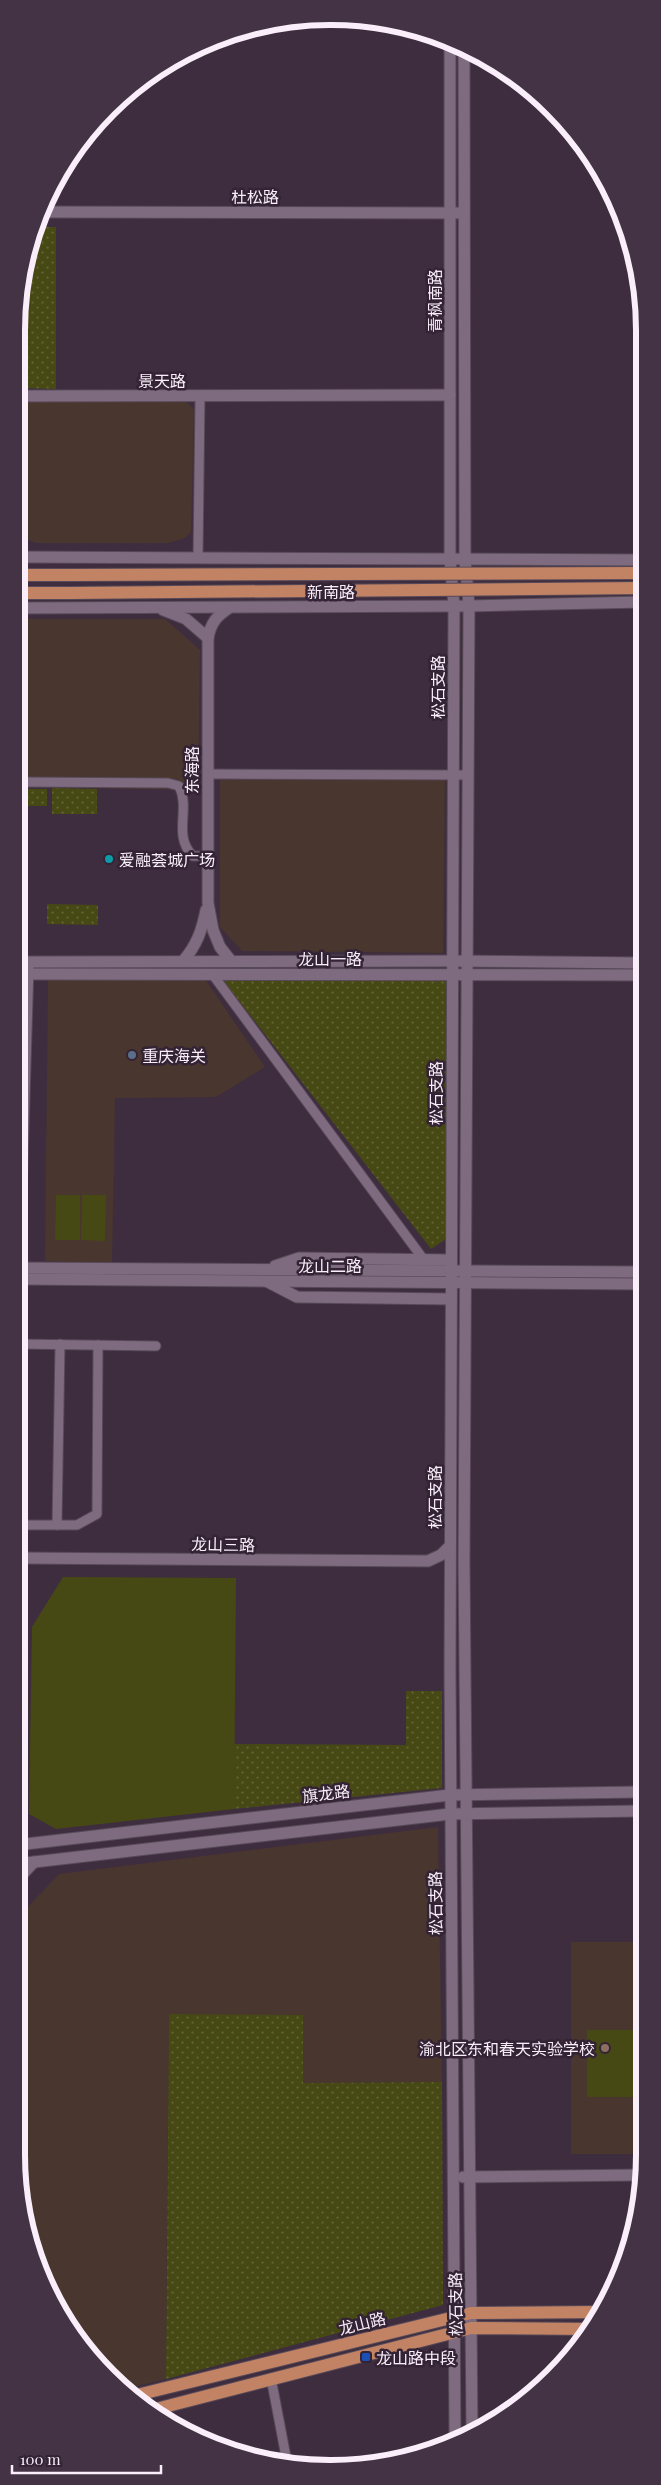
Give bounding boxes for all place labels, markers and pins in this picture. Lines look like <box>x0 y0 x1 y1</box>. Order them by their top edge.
place label: 爱融荟城广场 <box>119 849 215 870</box>
marker: 爱融荟城广场 <box>103 853 115 865</box>
place label: 重庆海关 <box>142 1045 206 1066</box>
marker: 重庆海关 <box>126 1049 138 1061</box>
place label: 渝北区东和春天实验学校 <box>419 2038 595 2059</box>
marker: 渝北区东和春天实验学校 <box>599 2042 611 2054</box>
place label: 龙山路中段 <box>376 2347 456 2368</box>
marker: 龙山路中段 <box>360 2351 372 2363</box>

